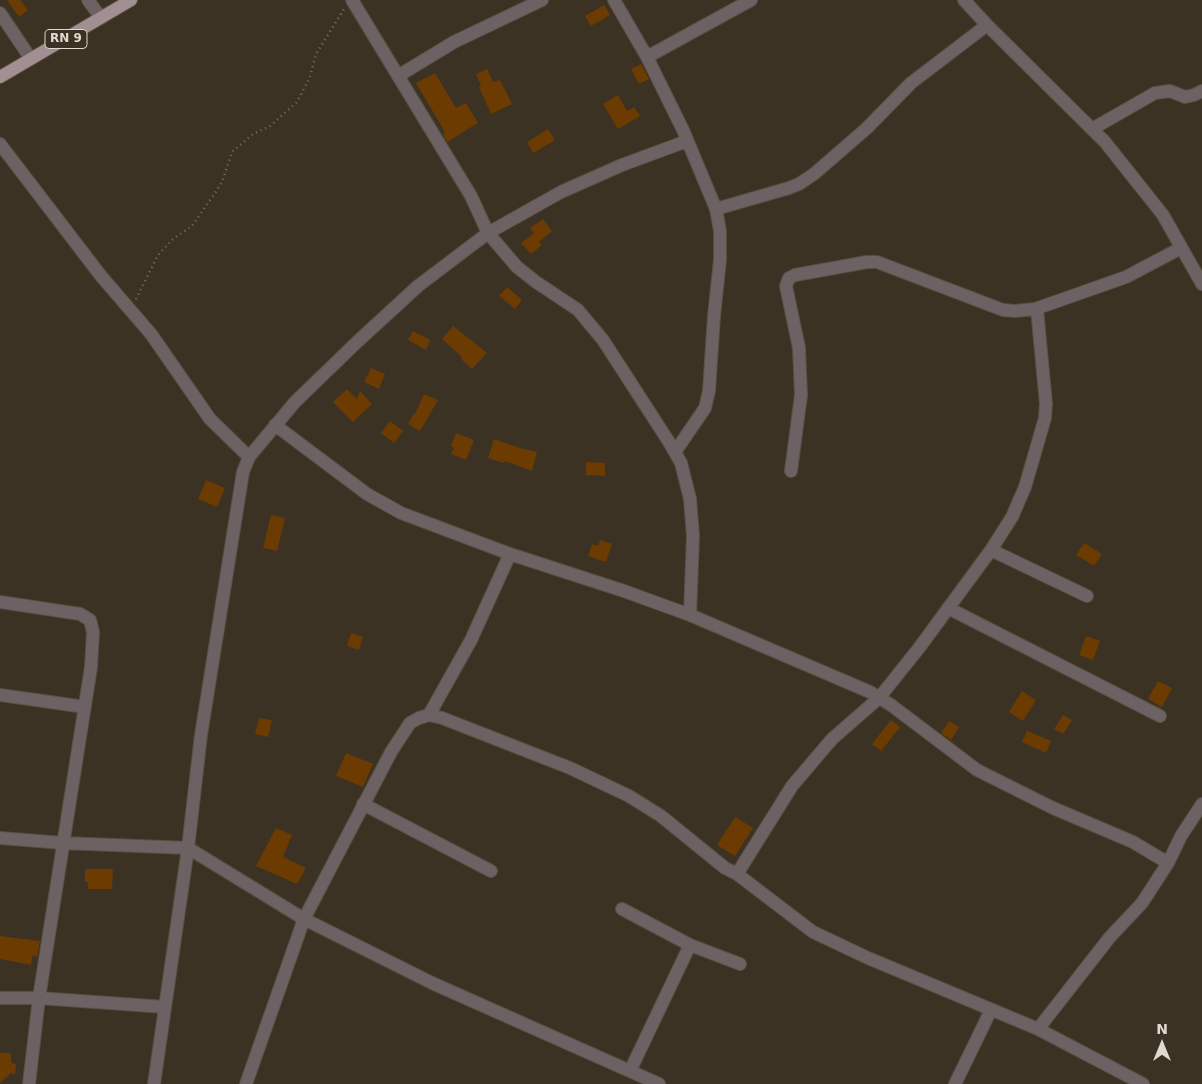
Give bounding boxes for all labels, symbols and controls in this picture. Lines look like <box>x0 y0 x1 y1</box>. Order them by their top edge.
road number: RN 9 <box>45 30 87 48</box>
north arrow <box>1137 1019 1187 1069</box>
text: N <box>1156 1021 1168 1037</box>

